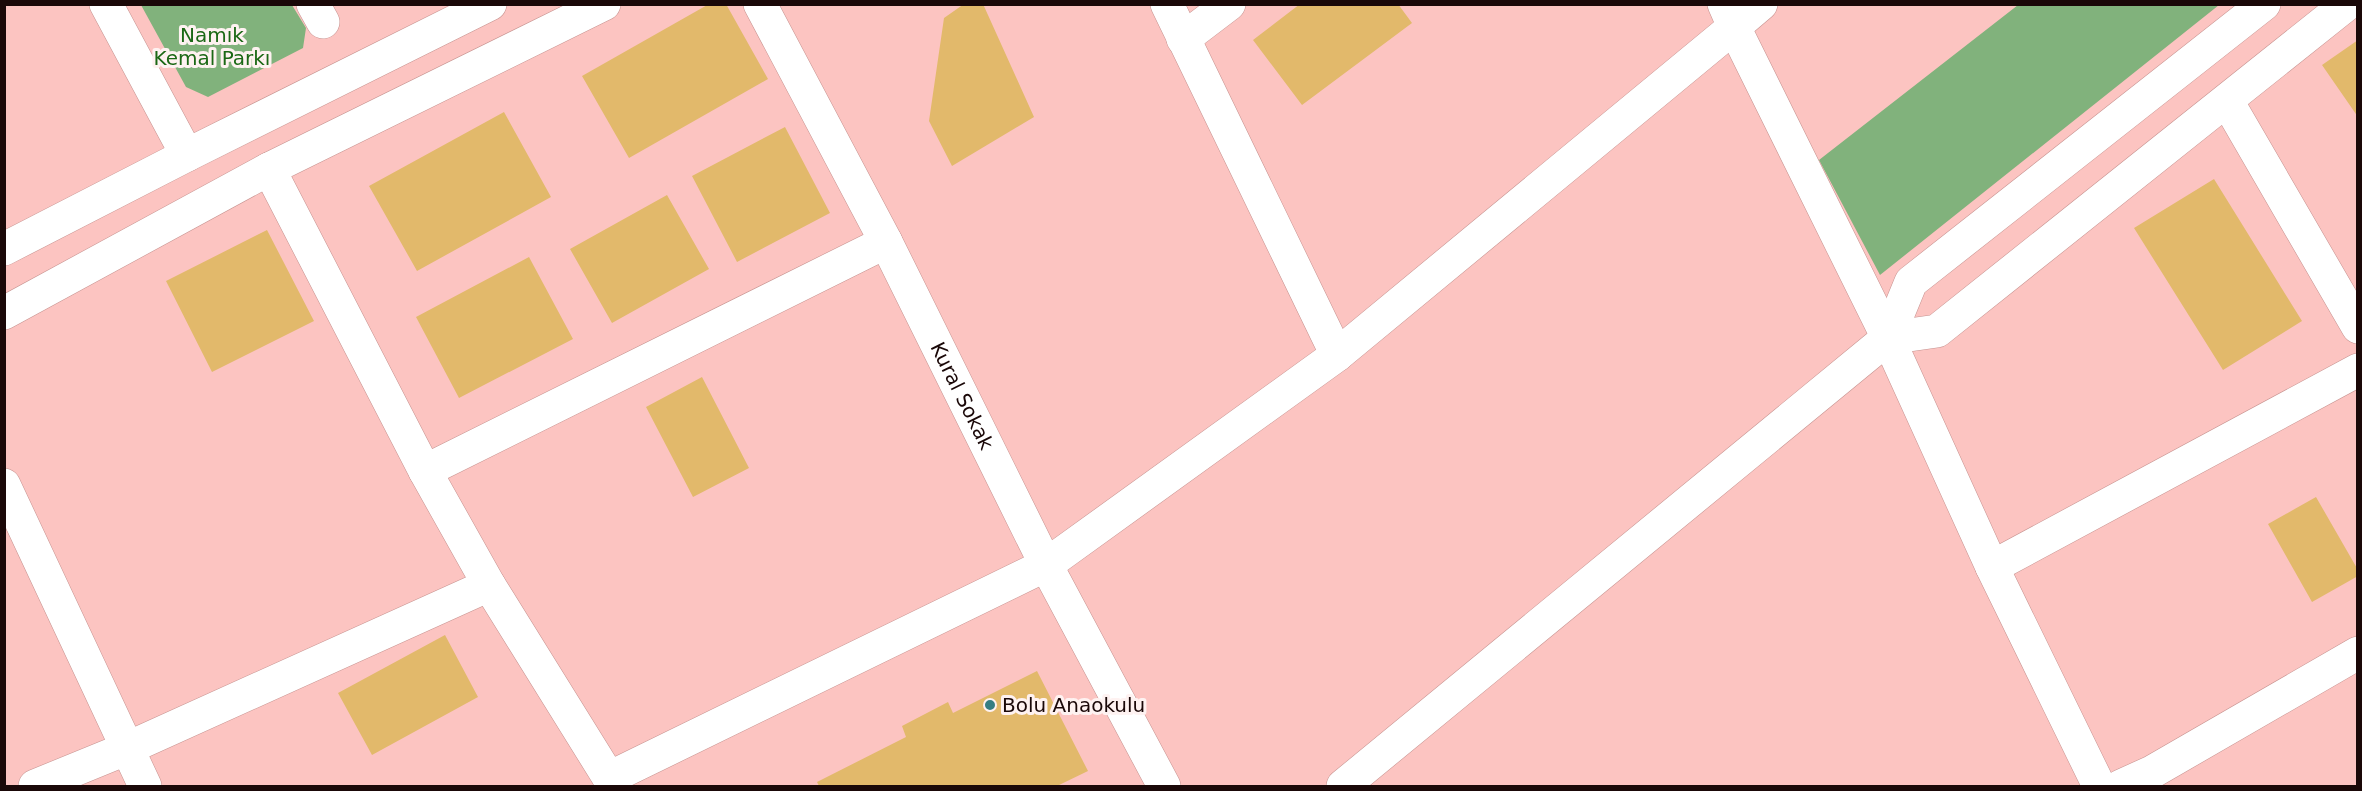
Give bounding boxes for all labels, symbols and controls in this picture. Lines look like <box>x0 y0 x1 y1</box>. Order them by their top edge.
park label: Namık Kemal Parkı <box>154 23 270 70</box>
street label: Kural Sokak <box>925 338 999 454</box>
place label: Bolu Anaokulu <box>1002 693 1145 717</box>
marker: Bolu Anaokulu <box>983 698 997 712</box>

